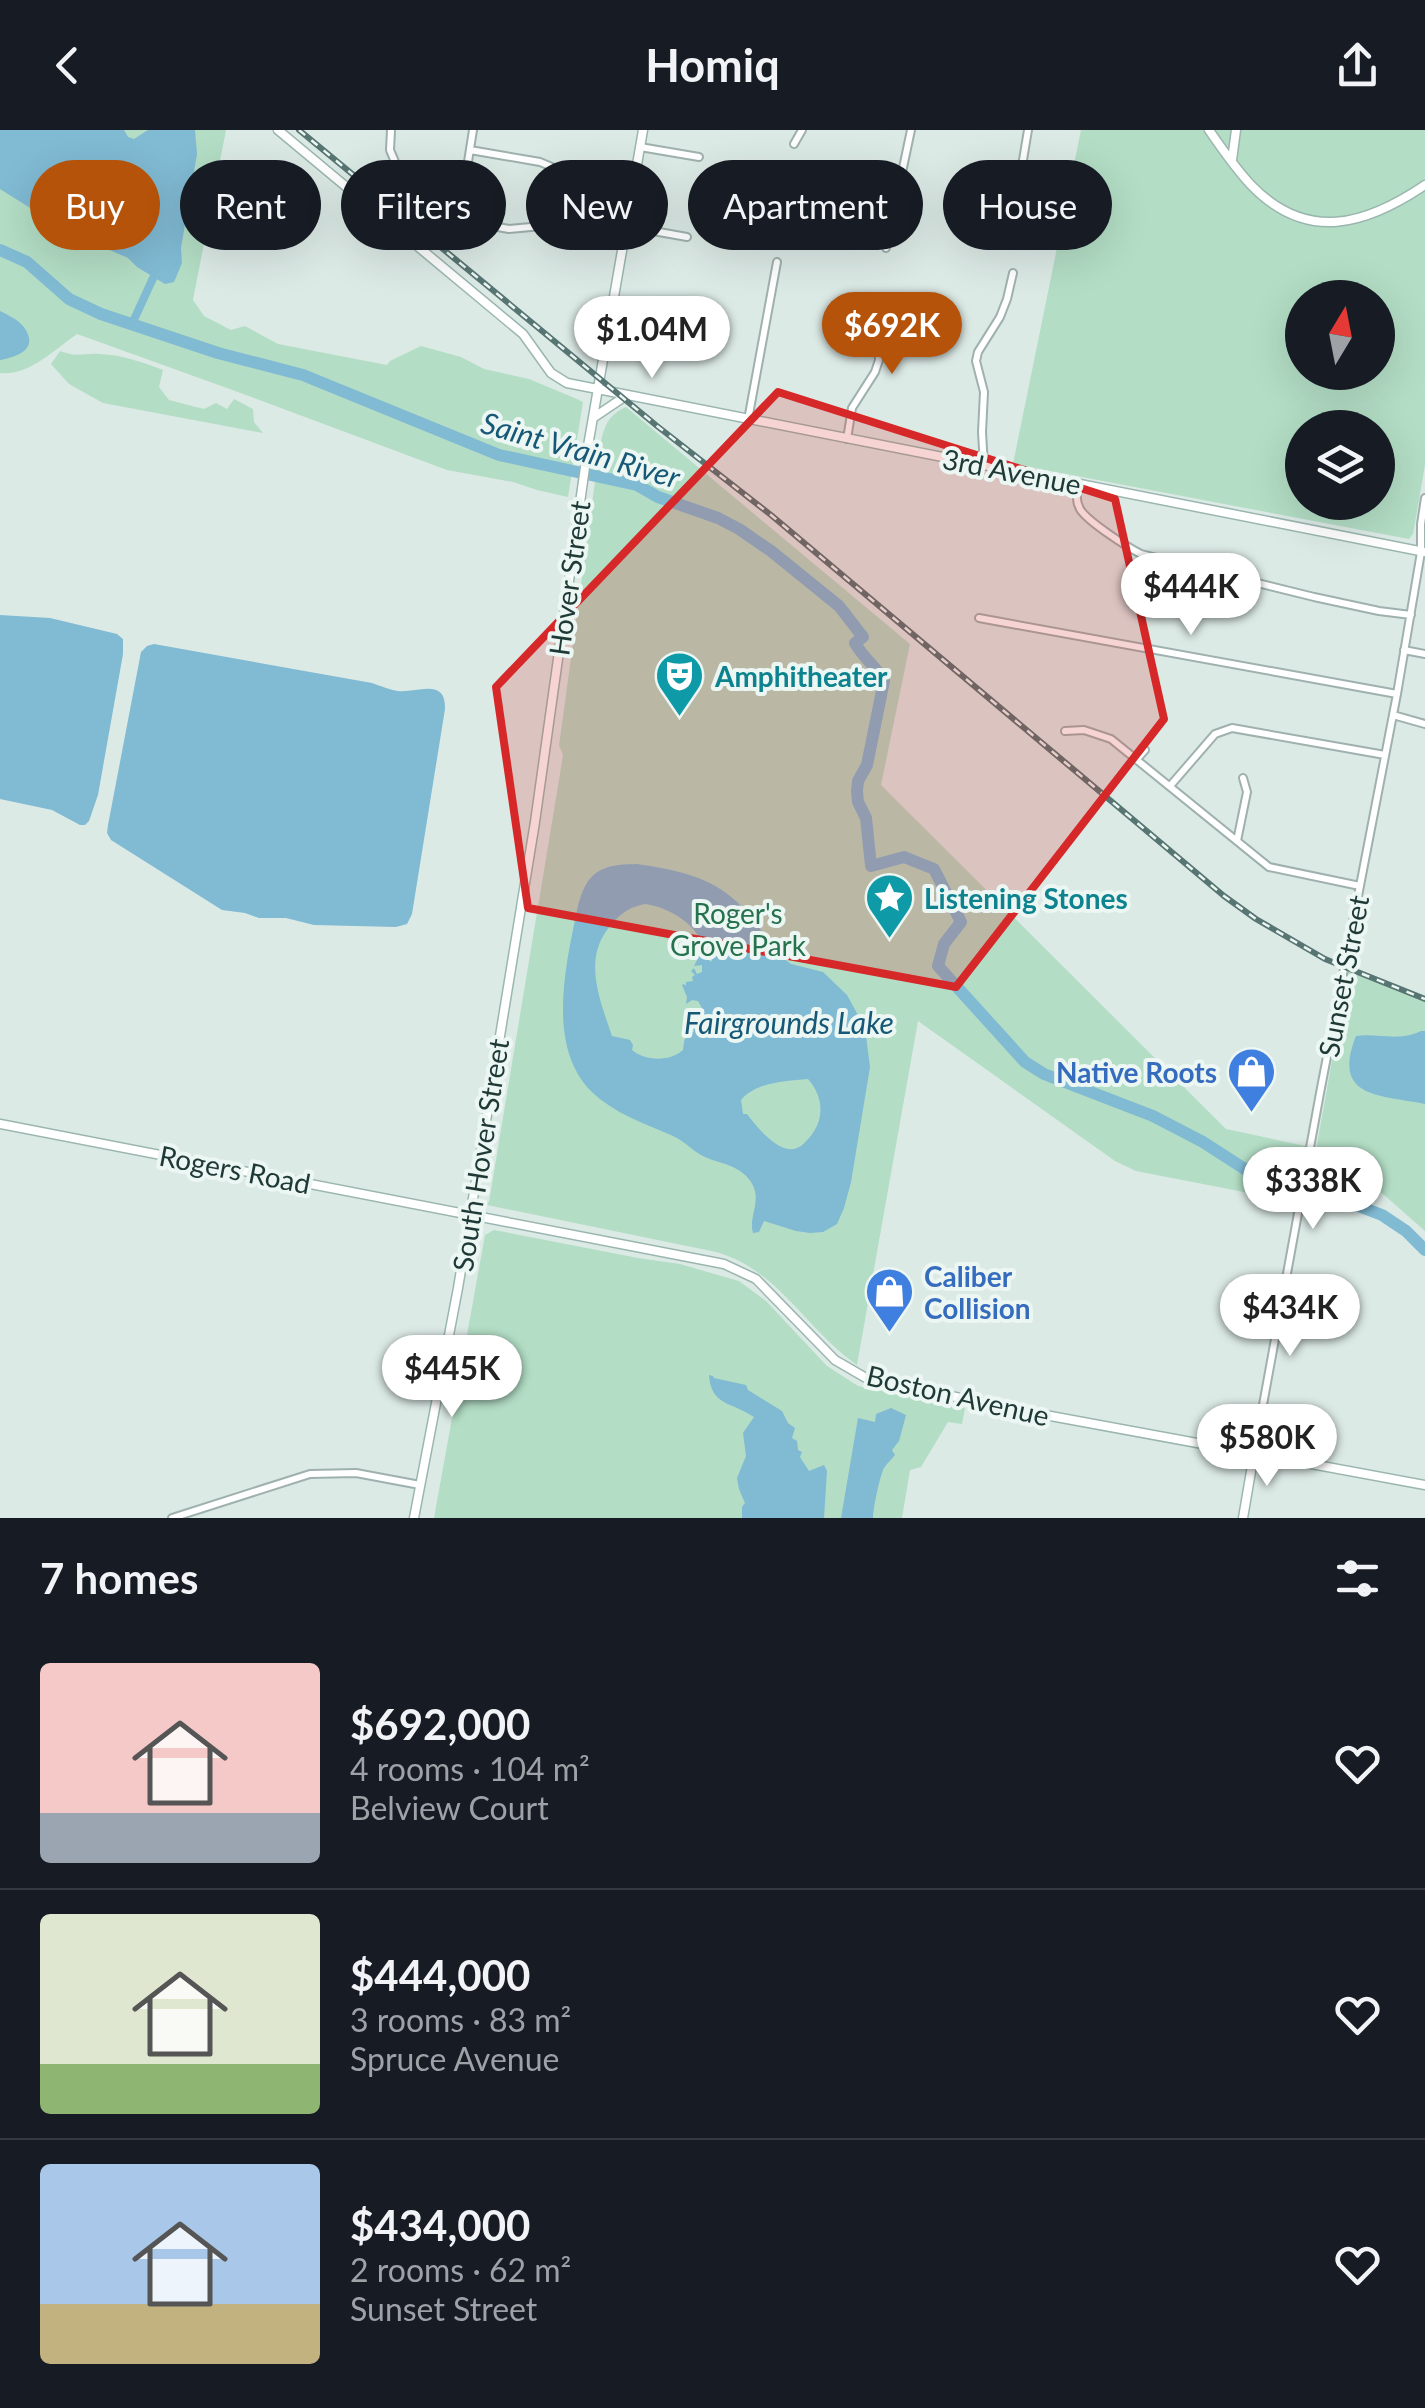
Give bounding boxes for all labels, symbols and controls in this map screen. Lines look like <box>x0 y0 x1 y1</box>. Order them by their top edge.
icon: back <box>40 38 95 93</box>
text: Homiq <box>645 38 780 92</box>
icon: share <box>1330 38 1385 93</box>
chip: Buy <box>30 160 160 250</box>
chip: Rent <box>180 160 321 250</box>
chip: Filters <box>341 160 506 250</box>
chip: New <box>526 160 668 250</box>
chip: Apartment <box>688 160 923 250</box>
chip: House <box>943 160 1112 250</box>
north arrow <box>1285 280 1395 390</box>
map controls <box>1285 280 1395 520</box>
pin: $692K <box>822 292 962 377</box>
pin: $1.04M <box>571 296 733 381</box>
text: $692K <box>844 305 940 344</box>
text: $1.04M <box>596 309 708 348</box>
water label: Saint Vrain River <box>478 404 685 495</box>
button: layers <box>1285 410 1395 520</box>
street label: 3rd Avenue <box>940 441 1084 501</box>
street label: Hover Street <box>541 499 597 657</box>
pin: $444K <box>1121 553 1261 638</box>
text: $444K <box>1143 566 1239 605</box>
theatre icon: Amphitheater <box>654 650 706 718</box>
place label: Amphitheater <box>714 659 888 693</box>
place icon: Listening Stones <box>863 872 915 940</box>
place label: Listening Stones <box>924 881 1128 915</box>
street label: Sunset Street <box>1311 892 1375 1060</box>
park label: Roger's Grove Park <box>670 896 807 962</box>
water label: Fairgrounds Lake <box>684 1004 894 1040</box>
street label: South Hover Street <box>445 1036 515 1274</box>
shop icon: Native Roots <box>1226 1046 1278 1114</box>
place label: Native Roots <box>1056 1055 1217 1089</box>
street label: Rogers Road <box>157 1138 313 1200</box>
pin: $338K <box>1243 1147 1383 1232</box>
text: $338K <box>1265 1160 1361 1199</box>
place label: Caliber Collision <box>924 1259 1031 1325</box>
shop icon: Caliber Collision <box>863 1266 915 1334</box>
pin: $434K <box>1220 1274 1360 1359</box>
text: $434K <box>1242 1287 1338 1326</box>
pin: $445K <box>382 1335 522 1420</box>
text: $445K <box>404 1348 500 1387</box>
street label: Boston Avenue <box>863 1357 1053 1433</box>
pin: $580K <box>1197 1404 1337 1489</box>
text: $580K <box>1219 1417 1315 1456</box>
icon: filters <box>1330 1551 1385 1606</box>
text: 7 homes <box>40 1553 198 1603</box>
text: $692,000 <box>350 1699 530 1749</box>
icon: home <box>120 1703 240 1823</box>
icon: heart <box>1330 1736 1385 1791</box>
text: 4 rooms · 104 m² <box>350 1749 590 1788</box>
text: Belview Court <box>350 1788 549 1827</box>
text: $444,000 <box>350 1950 530 2000</box>
icon: home <box>120 1954 240 2074</box>
icon: heart <box>1330 1987 1385 2042</box>
text: 3 rooms · 83 m² <box>350 2000 571 2039</box>
text: Spruce Avenue <box>350 2039 559 2078</box>
text: $434,000 <box>350 2200 530 2250</box>
icon: home <box>120 2204 240 2324</box>
icon: heart <box>1330 2237 1385 2292</box>
text: 2 rooms · 62 m² <box>350 2250 571 2289</box>
text: Sunset Street <box>350 2289 537 2328</box>

